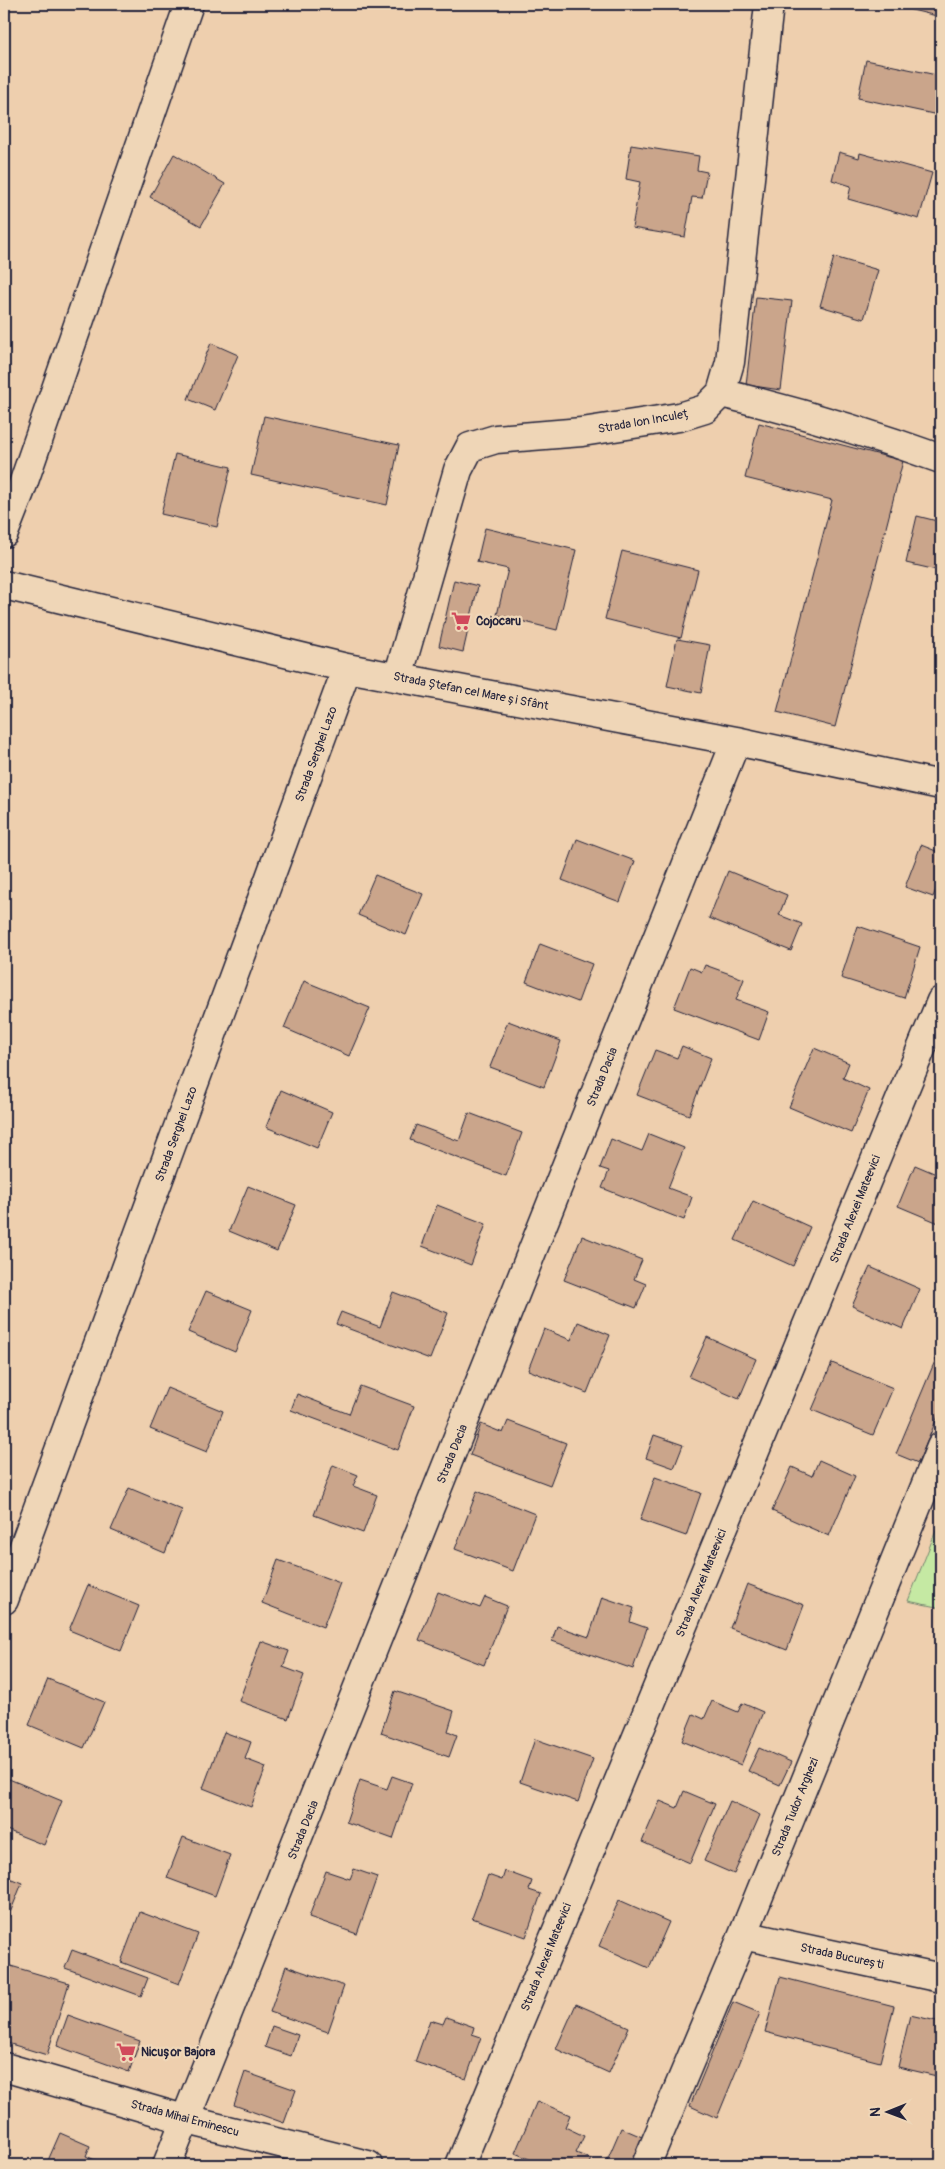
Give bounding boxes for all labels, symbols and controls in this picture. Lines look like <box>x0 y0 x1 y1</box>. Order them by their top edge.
street label: Strada Ion Inculeț <box>597 406 691 437</box>
supermarket icon: Cojocaru <box>450 610 472 632</box>
place label: Cojocaru <box>476 614 521 629</box>
street label: Strada Ștefan cel Mare și Sfânt <box>392 669 550 714</box>
street label: Strada Serghei Lazo <box>292 704 341 804</box>
street label: Strada Dacia <box>584 1045 621 1109</box>
street label: Strada Serghei Lazo <box>152 1084 201 1184</box>
street label: Strada Alexei Mateevici <box>827 1153 884 1265</box>
street label: Strada Dacia <box>434 1422 471 1486</box>
street label: Strada Alexei Mateevici <box>673 1527 730 1639</box>
street label: Strada Tudor Arghezi <box>769 1756 822 1859</box>
street label: Strada Dacia <box>285 1798 322 1862</box>
street label: Strada Alexei Mateevici <box>518 1901 575 2013</box>
street label: Strada București <box>799 1940 885 1973</box>
supermarket icon: Nicușor Bajora <box>115 2041 137 2063</box>
place label: Nicușor Bajora <box>141 2045 216 2060</box>
north arrow <box>862 2086 912 2136</box>
street label: Strada Mihai Eminescu <box>129 2097 241 2140</box>
text: N <box>867 2107 884 2117</box>

